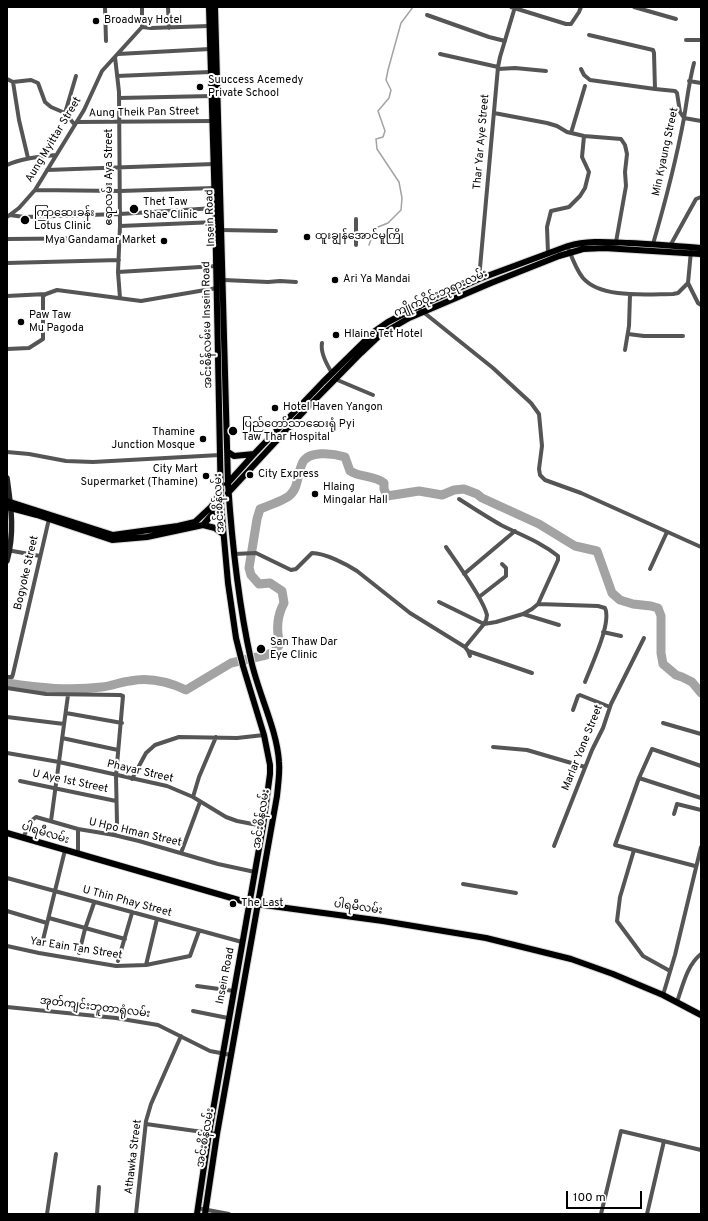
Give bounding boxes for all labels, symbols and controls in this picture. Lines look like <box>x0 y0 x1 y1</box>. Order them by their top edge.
place label: Broadway Hotel <box>104 14 182 28</box>
marker: Broadway Hotel <box>91 16 101 26</box>
place label: Suuccess Acemedy Private School <box>208 74 303 100</box>
marker: Suuccess Acemedy Private School <box>195 82 205 92</box>
street label: Thar Yar Aye Street <box>471 94 493 190</box>
street label: Aung Myittar Street <box>23 95 85 185</box>
street label: Aung Theik Pan Street <box>89 105 199 121</box>
street label: Min Kyaung Street <box>650 106 682 198</box>
street label: ဧရာလမ်း Aya Street <box>103 129 117 225</box>
street label: Insein Road <box>203 189 219 247</box>
place label: Thet Taw Shae Clinic <box>143 196 198 222</box>
marker: Thet Taw Shae Clinic <box>128 203 140 215</box>
place label: ကြာဆေးခန်း Lotus Clinic <box>34 207 94 233</box>
marker: ကြာဆေးခန်း Lotus Clinic <box>19 214 31 226</box>
place label: ထူးချွန်အောင်မူကြို <box>315 230 404 244</box>
marker: ထူးချွန်အောင်မူကြို <box>302 232 312 242</box>
place label: Mya Gandamar Market <box>45 234 156 248</box>
marker: Mya Gandamar Market <box>159 236 169 246</box>
street label: အင်းစိန်လမ်းမ Insein Road <box>200 261 216 389</box>
street label: ကျိုက်ဝိုင်းဘုရားလမ်း <box>392 267 490 321</box>
place label: Ari Ya Mandai <box>343 273 410 287</box>
marker: Ari Ya Mandai <box>330 275 340 285</box>
place label: Paw Taw Mu Pagoda <box>29 309 84 335</box>
marker: Paw Taw Mu Pagoda <box>16 317 26 327</box>
place label: Hlaine Tet Hotel <box>344 328 423 342</box>
marker: Hlaine Tet Hotel <box>331 330 341 340</box>
place label: Hotel Haven Yangon <box>283 401 383 415</box>
marker: Hotel Haven Yangon <box>270 403 280 413</box>
place label: ပြည်တော်သာဆေးရုံ Pyi Taw Thar Hospital <box>242 418 355 444</box>
marker: ပြည်တော်သာဆေးရုံ Pyi Taw Thar Hospital <box>227 425 239 437</box>
place label: Thamine Junction Mosque <box>111 426 195 452</box>
marker: Thamine Junction Mosque <box>198 434 208 444</box>
place label: City Mart Supermarket (Thamine) <box>80 463 198 489</box>
place label: City Express <box>258 468 319 482</box>
marker: City Express <box>245 470 255 480</box>
marker: City Mart Supermarket (Thamine) <box>201 471 211 481</box>
street label: အင်းစိန်လမ်း <box>212 473 228 533</box>
place label: Hlaing Mingalar Hall <box>323 481 388 507</box>
marker: Hlaing Mingalar Hall <box>310 489 320 499</box>
street label: Bogyoke Street <box>12 534 42 612</box>
place label: San Thaw Dar Eye Clinic <box>270 636 338 662</box>
marker: San Thaw Dar Eye Clinic <box>255 643 267 655</box>
street label: Marlar Yone Street <box>560 703 606 793</box>
street label: Phayar Street <box>106 758 174 786</box>
street label: U Aye 1st Street <box>31 768 109 796</box>
street label: အင်းစိန်လမ်း <box>251 788 273 850</box>
street label: U Hpo Hman Street <box>87 816 183 850</box>
street label: ပါရမီလမ်း <box>20 821 70 847</box>
street label: U Thin Phay Street <box>81 884 173 920</box>
place label: The Last <box>241 897 283 911</box>
street label: ပါရမီလမ်း <box>333 898 383 918</box>
marker: The Last <box>228 899 238 909</box>
street label: Yar Eain Tan Street <box>29 935 123 963</box>
street label: Insein Road <box>214 947 238 1005</box>
street label: အုတ်ကျင်းဘူတာရုံလမ်း <box>39 995 151 1021</box>
street label: အင်းစိန်လမ်း <box>194 1107 218 1169</box>
street label: Athawka Street <box>123 1119 145 1195</box>
scale bar <box>568 1183 644 1209</box>
text: 100 m <box>573 1190 606 1206</box>

